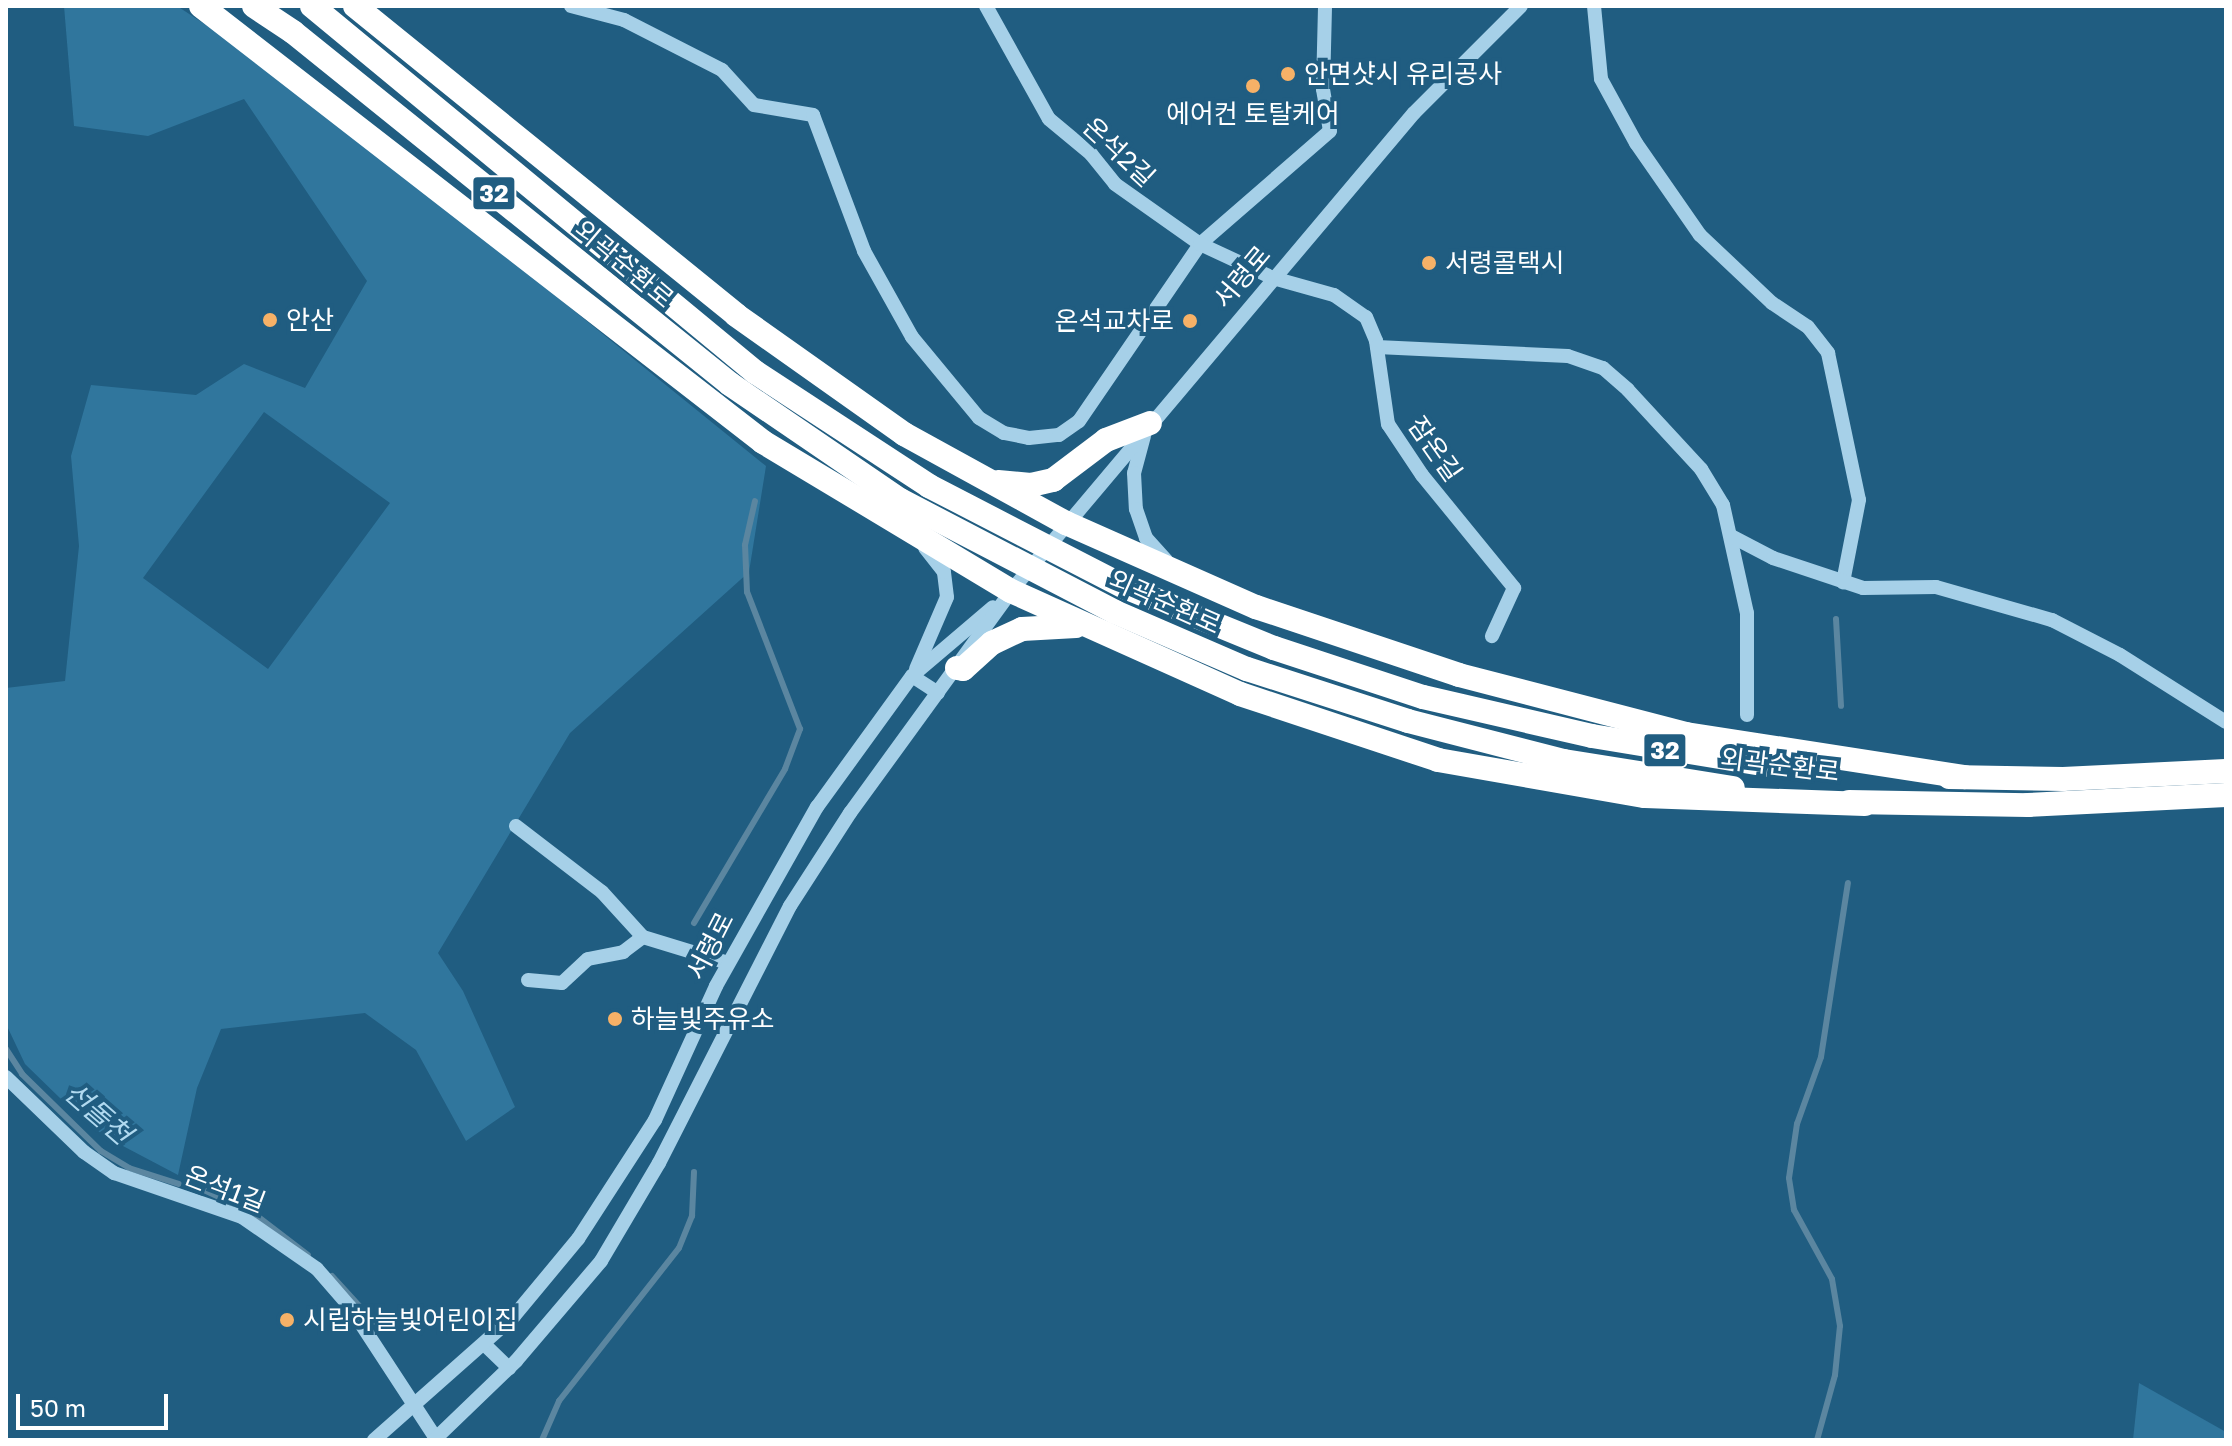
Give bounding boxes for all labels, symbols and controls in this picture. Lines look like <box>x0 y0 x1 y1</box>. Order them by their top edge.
place label: 안면샷시 유리공사 <box>1304 58 1502 90</box>
marker: 안면샷시 유리공사 <box>1279 65 1297 83</box>
marker: 에어컨 토탈케어 <box>1244 77 1262 95</box>
place label: 에어컨 토탈케어 <box>1166 98 1340 130</box>
street label: 온석2길 <box>1077 111 1161 193</box>
road number: 32 <box>470 173 518 213</box>
street label: 외곽순환로 <box>568 214 680 314</box>
street label: 서령로 <box>1207 239 1277 315</box>
place label: 서령콜택시 <box>1445 247 1565 279</box>
marker: 서령콜택시 <box>1420 254 1438 272</box>
place label: 안산 <box>286 304 334 336</box>
place label: 온석교차로 <box>1054 305 1174 337</box>
marker: 안산 <box>261 311 279 329</box>
marker: 온석교차로 <box>1181 312 1199 330</box>
street label: 잠온길 <box>1402 411 1468 487</box>
street label: 외곽순환로 <box>1104 563 1226 641</box>
road number: 32 <box>1641 730 1689 770</box>
street label: 외곽순환로 <box>1719 742 1841 788</box>
street label: 서령로 <box>680 907 740 985</box>
place label: 하늘빛주유소 <box>631 1003 775 1035</box>
marker: 하늘빛주유소 <box>606 1010 624 1028</box>
water label: 선돌천 <box>58 1075 138 1151</box>
street label: 온석1길 <box>180 1159 270 1219</box>
place label: 시립하늘빛어린이집 <box>303 1304 518 1336</box>
marker: 시립하늘빛어린이집 <box>278 1311 296 1329</box>
scale bar <box>20 1378 172 1428</box>
text: 50 m <box>30 1393 86 1422</box>

